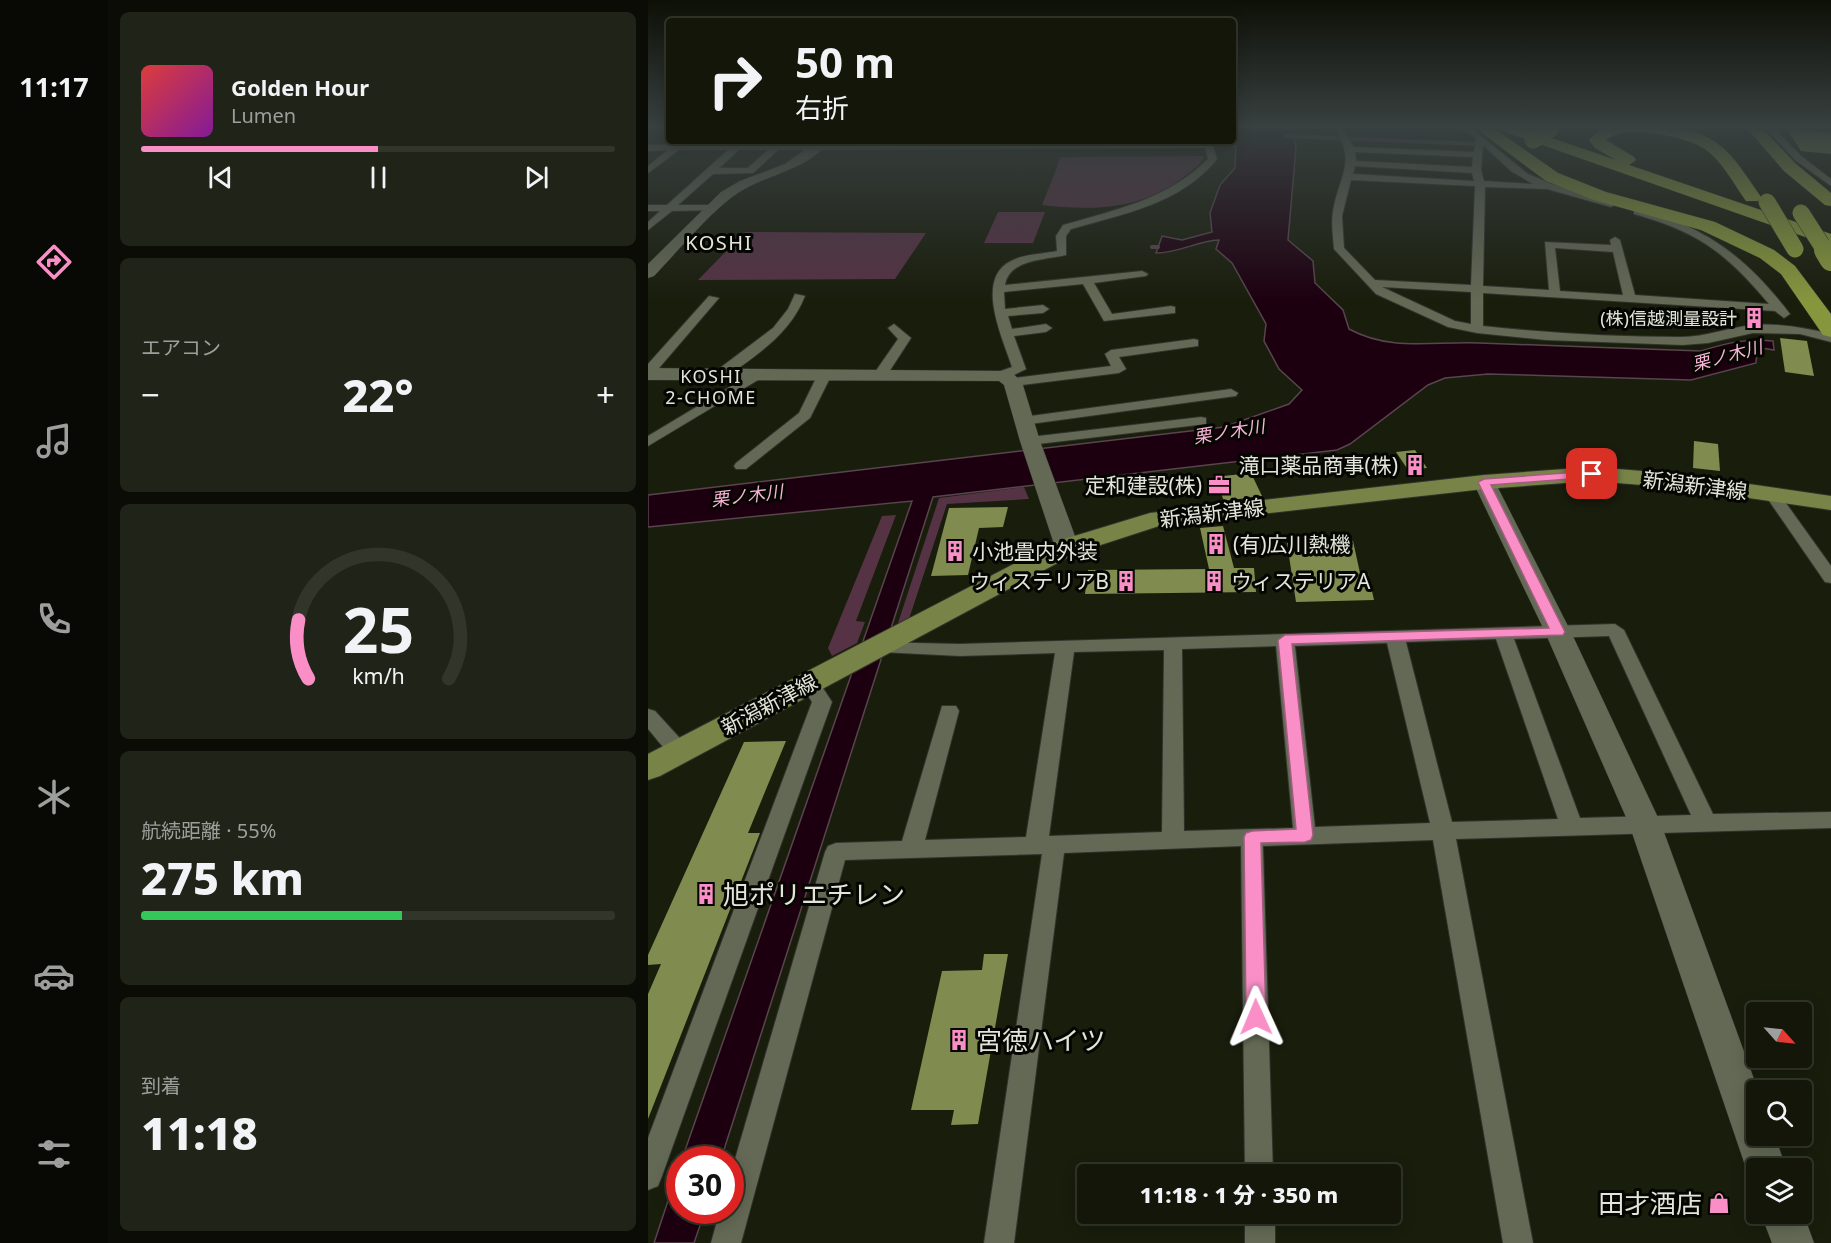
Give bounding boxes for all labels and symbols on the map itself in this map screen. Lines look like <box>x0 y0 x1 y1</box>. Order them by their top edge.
district label: KOSHI <box>685 229 753 256</box>
place label: (株)信越測量設計 <box>1600 306 1737 330</box>
building icon: (株)信越測量設計 <box>1742 306 1766 330</box>
water label: 栗ノ木川 <box>1689 334 1767 376</box>
district label: KOSHI 2-CHOME <box>665 364 757 409</box>
water label: 栗ノ木川 <box>1192 413 1268 448</box>
pin <box>1566 448 1617 499</box>
place label: 滝口薬品商事(株) <box>1238 451 1398 479</box>
building icon: 滝口薬品商事(株) <box>1403 453 1427 477</box>
street label: 新潟新津線 <box>1641 465 1749 505</box>
place label: 定和建設(株) <box>1084 471 1202 499</box>
office icon: 定和建設(株) <box>1207 473 1231 497</box>
water label: 栗ノ木川 <box>710 478 786 511</box>
street label: 新潟新津線 <box>1158 493 1266 533</box>
place label: (有)広川熱機 <box>1233 530 1351 558</box>
building icon: (有)広川熱機 <box>1204 532 1228 556</box>
place label: 小池畳内外装 <box>972 537 1098 565</box>
building icon: 小池畳内外装 <box>943 539 967 563</box>
place label: ウィステリアB <box>969 567 1109 595</box>
place label: ウィステリアA <box>1231 567 1371 595</box>
building icon: ウィステリアB <box>1114 569 1138 593</box>
building icon: ウィステリアA <box>1202 569 1226 593</box>
street label: 新潟新津線 <box>716 667 822 741</box>
place label: 旭ポリエチレン <box>723 876 905 912</box>
building icon: 旭ポリエチレン <box>694 882 718 906</box>
position arrow <box>1224 985 1288 1049</box>
north arrow <box>1746 1002 1812 1068</box>
place label: 宮徳ハイツ <box>976 1022 1105 1058</box>
building icon: 宮徳ハイツ <box>947 1028 971 1052</box>
speed limit sign: 30 <box>666 1146 744 1224</box>
place label: 田才酒店 <box>1598 1185 1702 1221</box>
shop icon: 田才酒店 <box>1707 1191 1731 1215</box>

